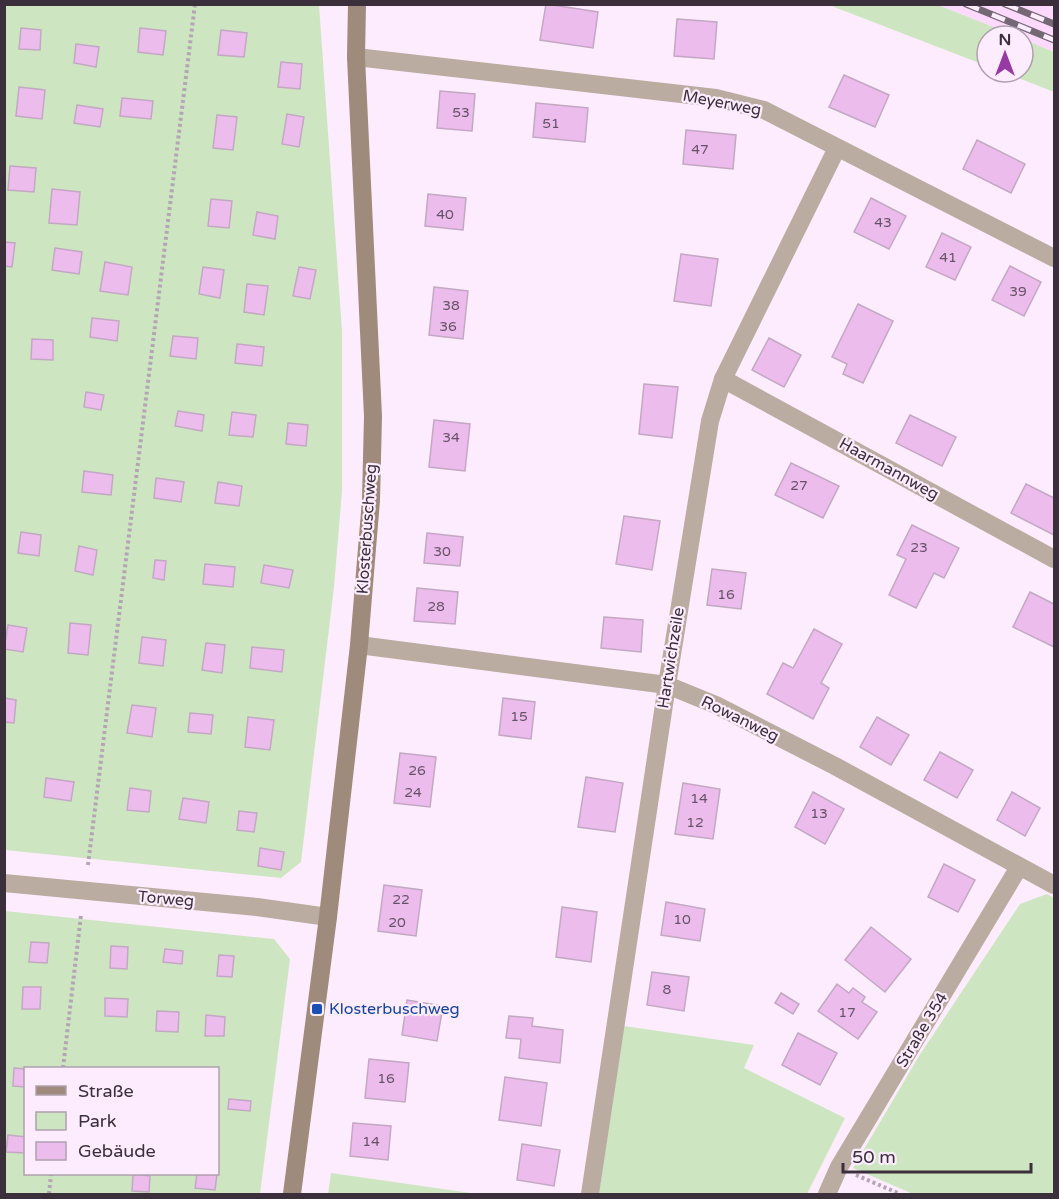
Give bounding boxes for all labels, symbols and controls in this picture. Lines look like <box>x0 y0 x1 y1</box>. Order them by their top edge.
north arrow <box>975 24 1035 84</box>
text: N <box>999 30 1011 50</box>
street label: Meyerweg <box>681 86 763 120</box>
house number: 53 <box>452 104 470 121</box>
house number: 51 <box>542 115 560 132</box>
house number: 47 <box>691 141 709 158</box>
house number: 40 <box>436 206 454 223</box>
house number: 43 <box>874 214 892 231</box>
house number: 41 <box>939 249 957 266</box>
house number: 39 <box>1009 283 1027 300</box>
house number: 38 <box>442 297 460 314</box>
house number: 36 <box>439 318 457 335</box>
house number: 34 <box>442 429 460 446</box>
street label: Haarmannweg <box>836 433 942 505</box>
street label: Klosterbuschweg <box>352 463 382 595</box>
house number: 27 <box>790 477 808 494</box>
house number: 23 <box>910 539 928 556</box>
house number: 30 <box>433 543 451 560</box>
house number: 16 <box>717 586 735 603</box>
house number: 28 <box>427 598 445 615</box>
street label: Hartwichzeile <box>653 606 689 710</box>
street label: Rowanweg <box>698 692 782 746</box>
house number: 15 <box>510 708 528 725</box>
house number: 26 <box>408 762 426 779</box>
house number: 24 <box>404 784 422 801</box>
house number: 14 <box>690 790 708 807</box>
house number: 13 <box>810 805 828 822</box>
house number: 12 <box>686 814 704 831</box>
street label: Torweg <box>137 887 195 911</box>
house number: 22 <box>392 891 410 908</box>
house number: 10 <box>673 911 691 928</box>
house number: 20 <box>388 914 406 931</box>
house number: 8 <box>663 981 672 998</box>
street label: Straße 354 <box>892 989 952 1071</box>
place label: Klosterbuschweg <box>329 999 460 1019</box>
marker: Klosterbuschweg <box>310 1002 324 1016</box>
house number: 17 <box>838 1004 856 1021</box>
legend <box>24 1067 219 1175</box>
house number: 16 <box>377 1070 395 1087</box>
text: Straße <box>78 1080 134 1102</box>
text: Park <box>78 1110 117 1132</box>
house number: 14 <box>362 1133 380 1150</box>
scale bar <box>843 1136 1030 1174</box>
text: Gebäude <box>78 1140 156 1162</box>
text: 50 m <box>852 1146 896 1168</box>

